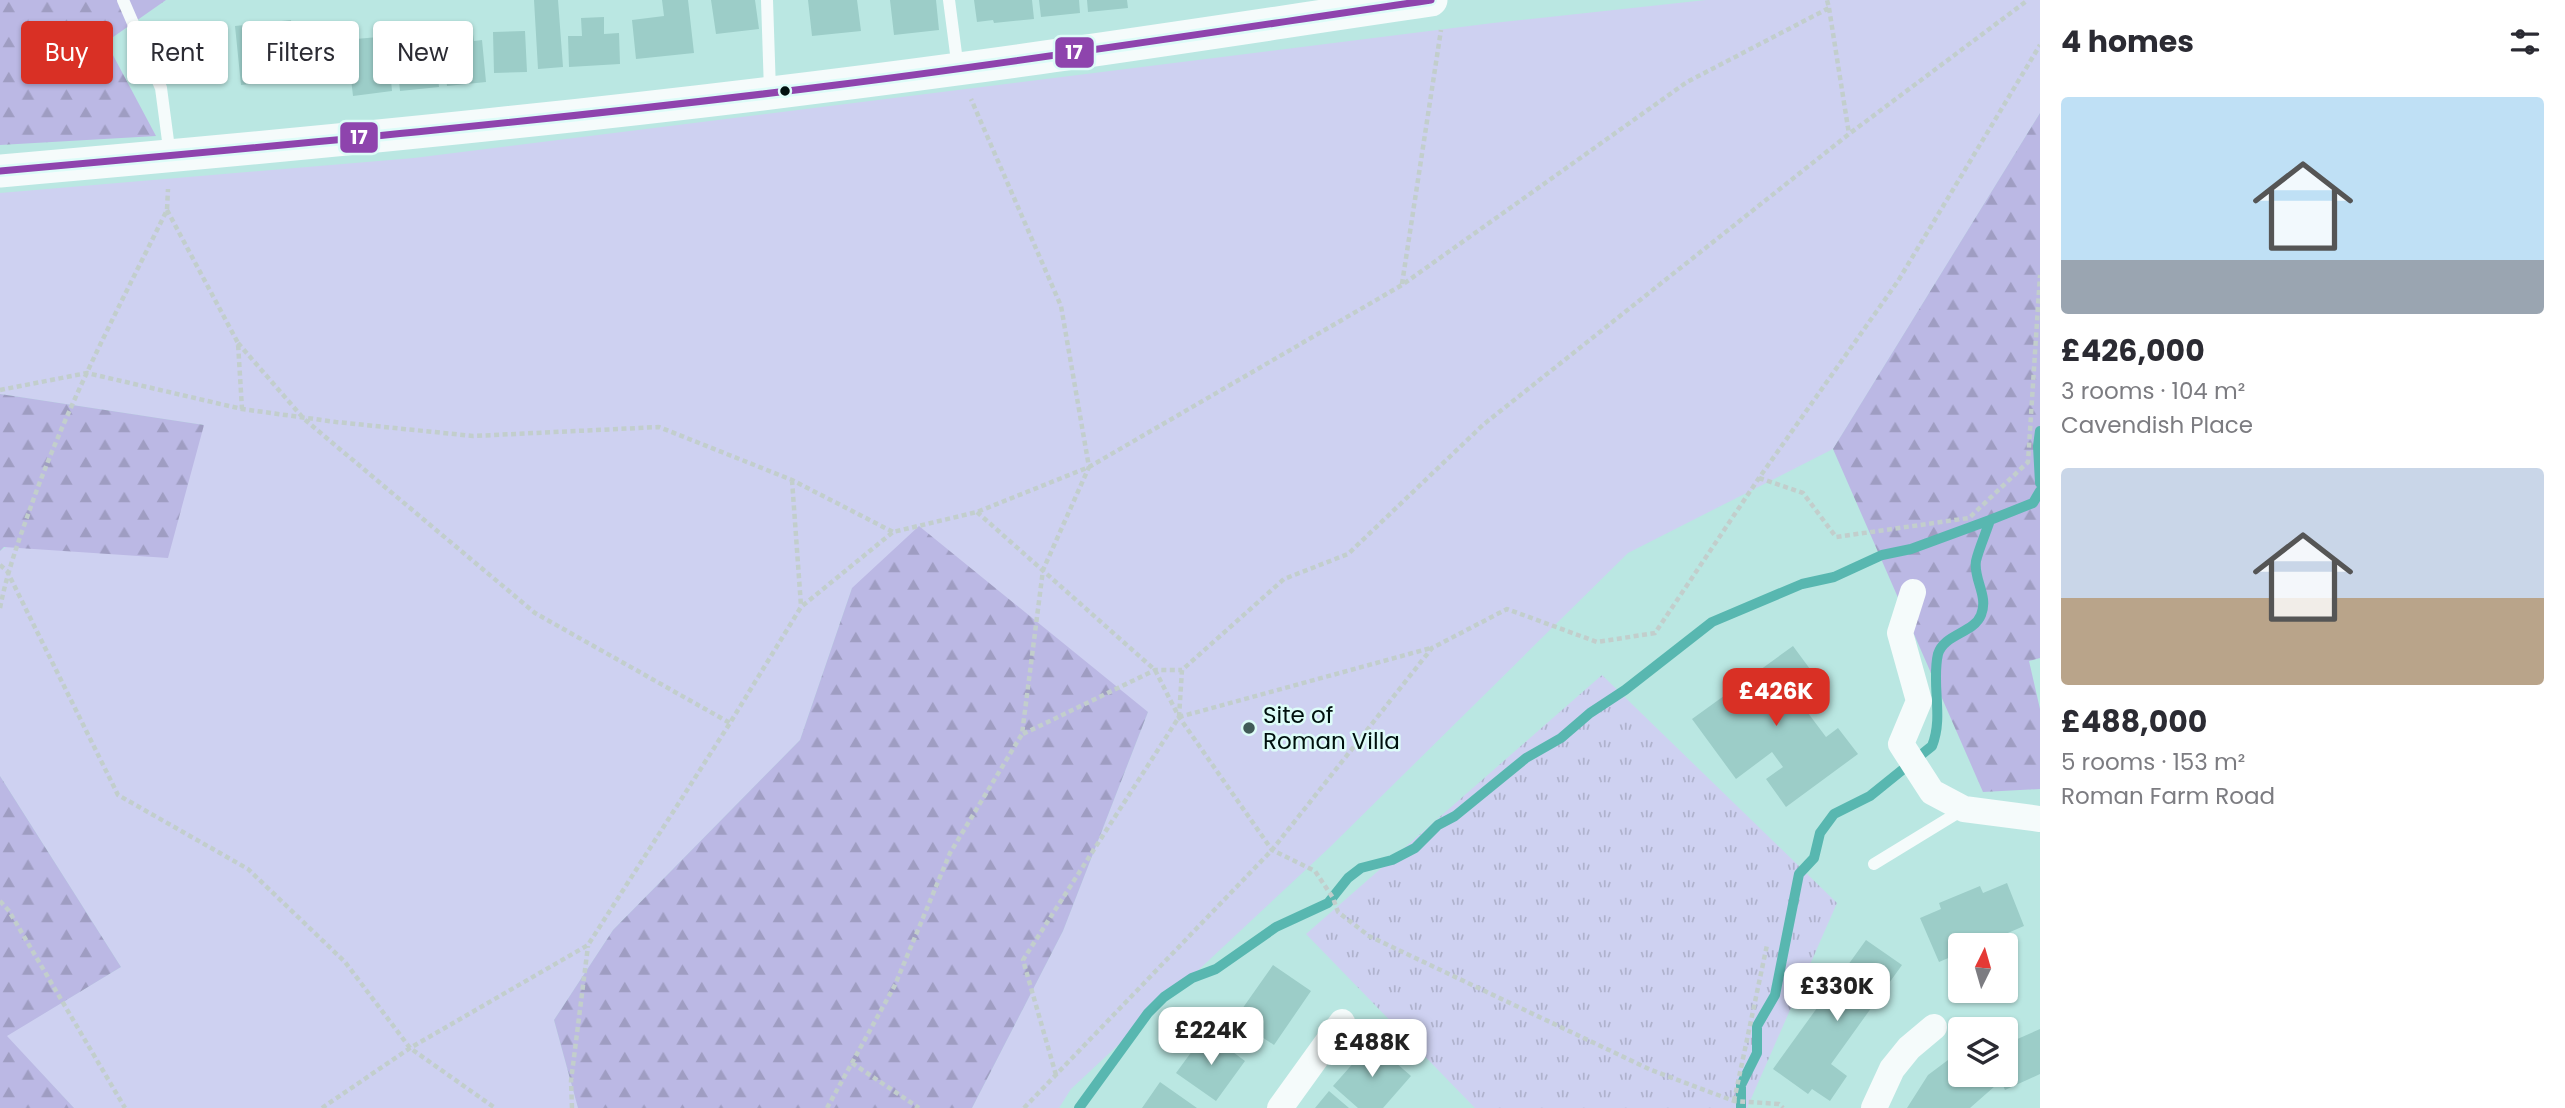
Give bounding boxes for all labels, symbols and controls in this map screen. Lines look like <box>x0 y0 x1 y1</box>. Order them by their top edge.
text: 4 homes <box>2061 20 2194 63</box>
chip: Buy <box>21 21 113 84</box>
chip: Rent <box>127 21 228 84</box>
chip: Filters <box>242 21 359 84</box>
chip: New <box>373 21 473 84</box>
icon: filters <box>2506 23 2544 61</box>
line badge: 17 <box>1054 36 1095 69</box>
text: 17 <box>1065 39 1083 66</box>
unlabelled marker <box>778 84 792 98</box>
line badge: 17 <box>339 121 379 154</box>
text: 17 <box>350 124 368 151</box>
icon: home <box>2240 143 2366 269</box>
text: £426,000 <box>2061 329 2205 372</box>
text: 3 rooms · 104 m² <box>2061 375 2245 407</box>
text: Cavendish Place <box>2061 409 2253 441</box>
icon: home <box>2240 514 2366 640</box>
pin: £426K <box>1727 668 1825 728</box>
text: £426K <box>1739 675 1813 707</box>
place label: Site of Roman Villa <box>1263 699 1400 757</box>
text: £488,000 <box>2061 700 2207 743</box>
marker: Site of Roman Villa <box>1241 720 1257 736</box>
text: 5 rooms · 153 m² <box>2061 746 2245 778</box>
text: Roman Farm Road <box>2061 780 2275 812</box>
north arrow <box>1948 933 2018 1003</box>
map controls <box>1948 933 2018 1087</box>
pin: £330K <box>1788 964 1886 1023</box>
text: £330K <box>1800 970 1874 1002</box>
pin: £224K <box>1162 1007 1260 1067</box>
text: £224K <box>1174 1014 1248 1046</box>
button: layers <box>1948 1017 2018 1087</box>
pin: £488K <box>1323 1020 1421 1079</box>
text: £488K <box>1334 1026 1410 1058</box>

